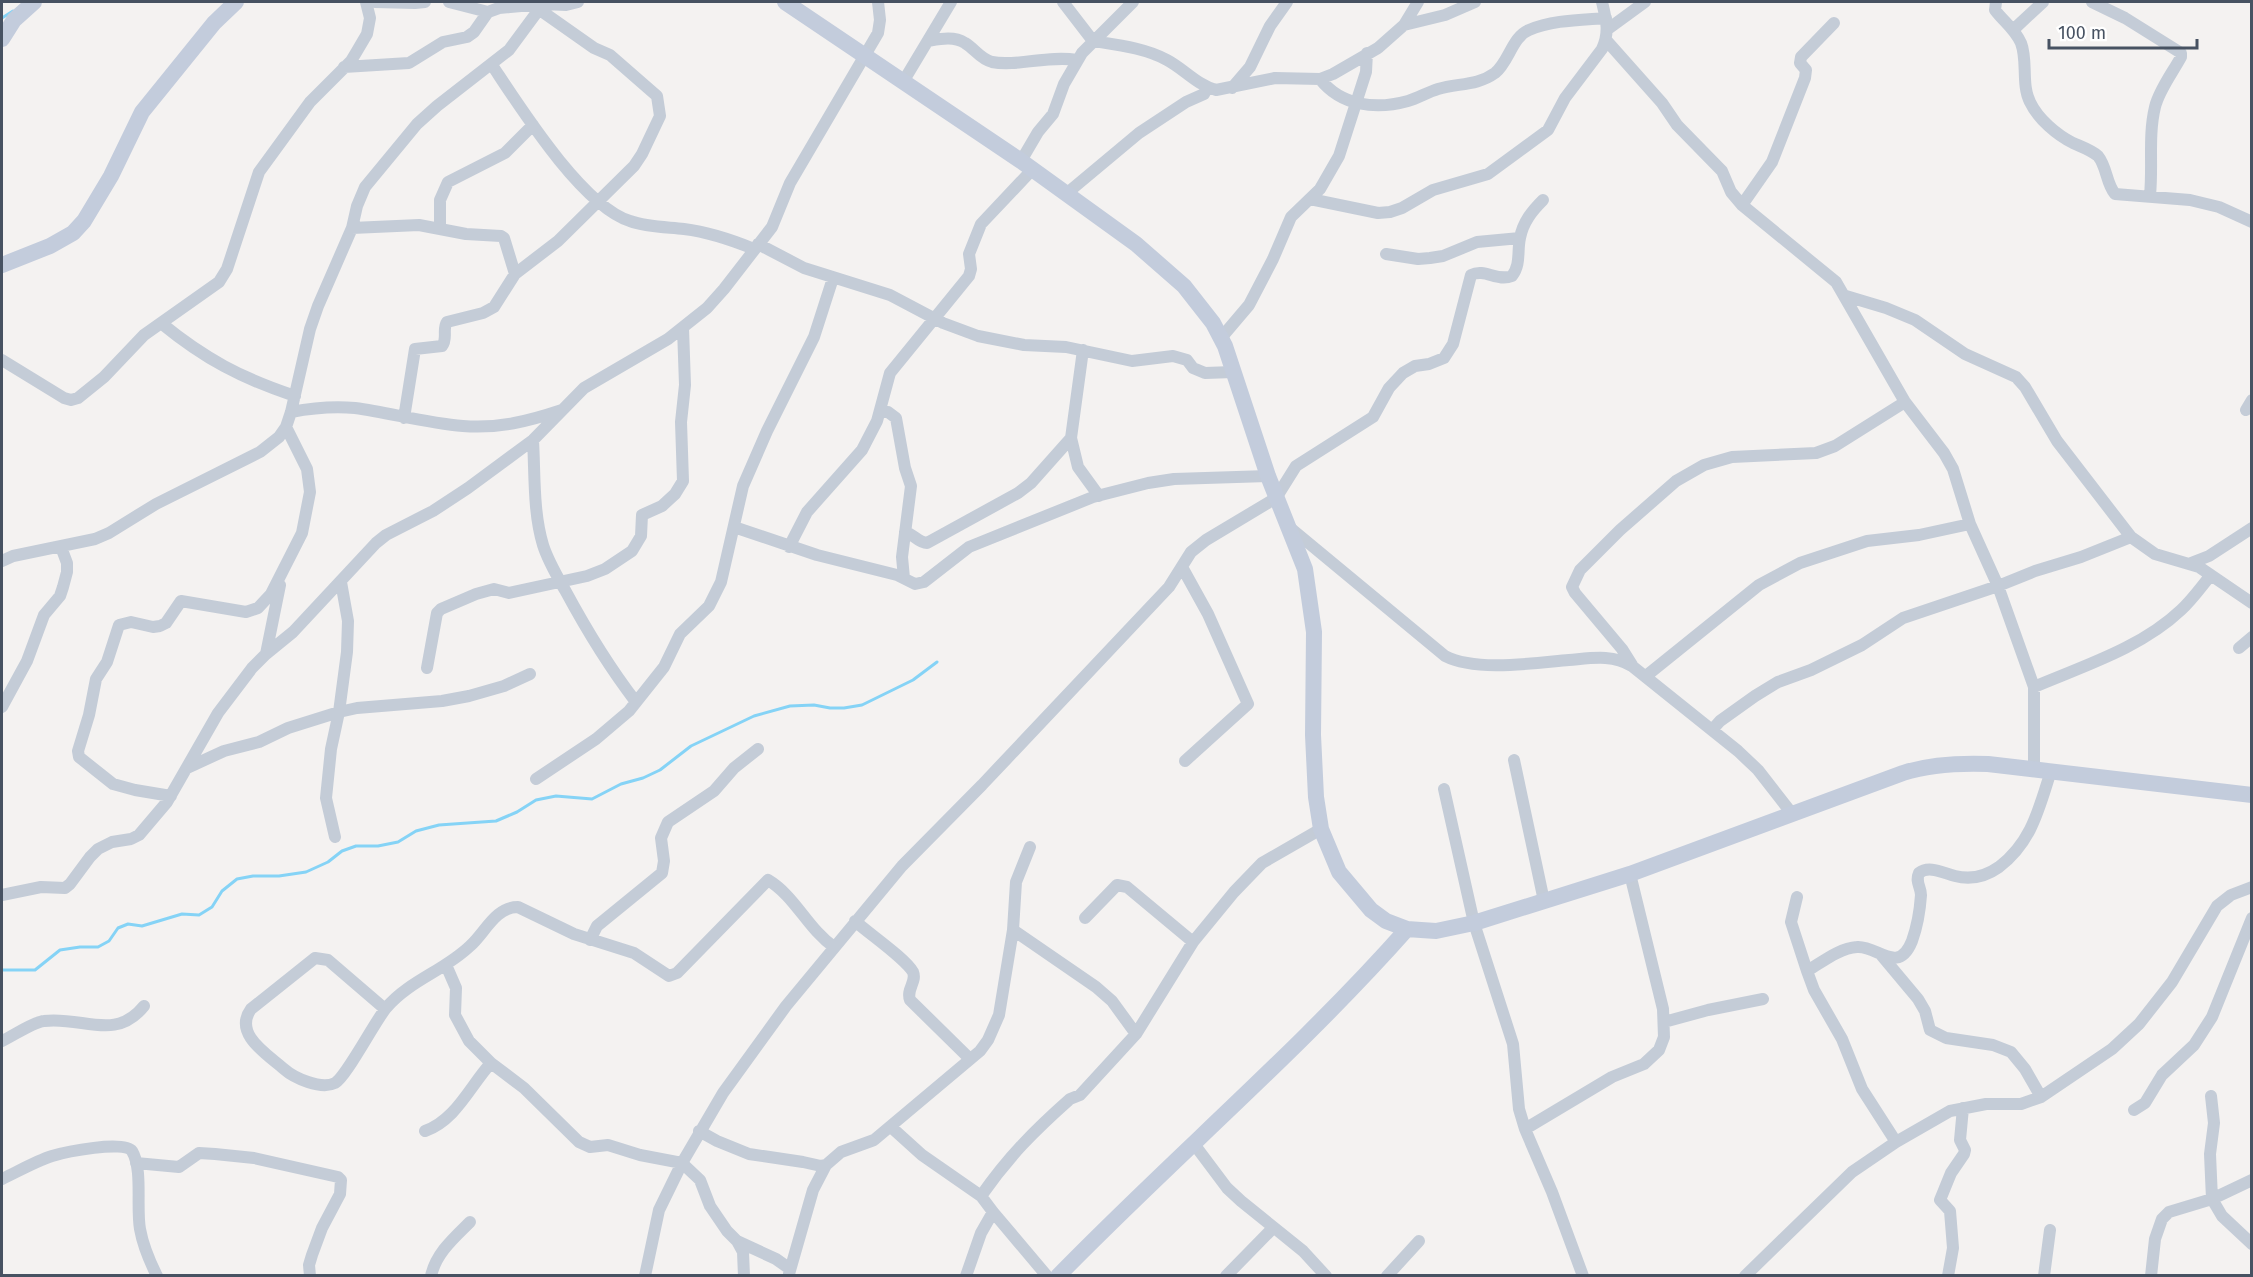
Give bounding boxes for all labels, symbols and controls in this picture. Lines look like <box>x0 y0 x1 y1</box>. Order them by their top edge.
scale bar <box>2049 12 2198 50</box>
text: 100 m <box>2058 22 2106 44</box>

